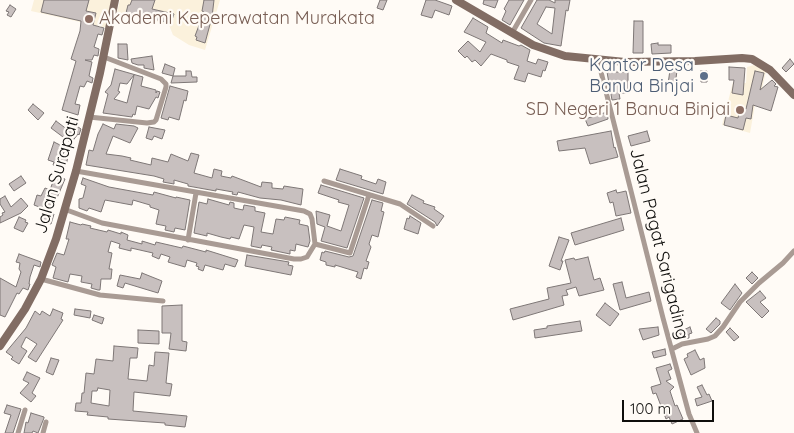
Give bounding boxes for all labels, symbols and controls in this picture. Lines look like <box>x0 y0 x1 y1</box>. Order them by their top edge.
place label: Akademi Keperawatan Murakata <box>99 8 375 30</box>
marker: Akademi Keperawatan Murakata <box>83 13 95 25</box>
place label: Kantor Desa Banua Binjai <box>589 55 694 98</box>
marker: Kantor Desa Banua Binjai <box>698 70 710 82</box>
place label: SD Negeri 1 Banua Binjai <box>526 99 730 121</box>
marker: SD Negeri 1 Banua Binjai <box>734 104 746 116</box>
street label: Jalan Surapati <box>30 114 84 236</box>
street label: Jalan Pagat Sarigading <box>625 146 693 342</box>
scale bar <box>624 390 716 422</box>
text: 100 m <box>630 399 671 418</box>

